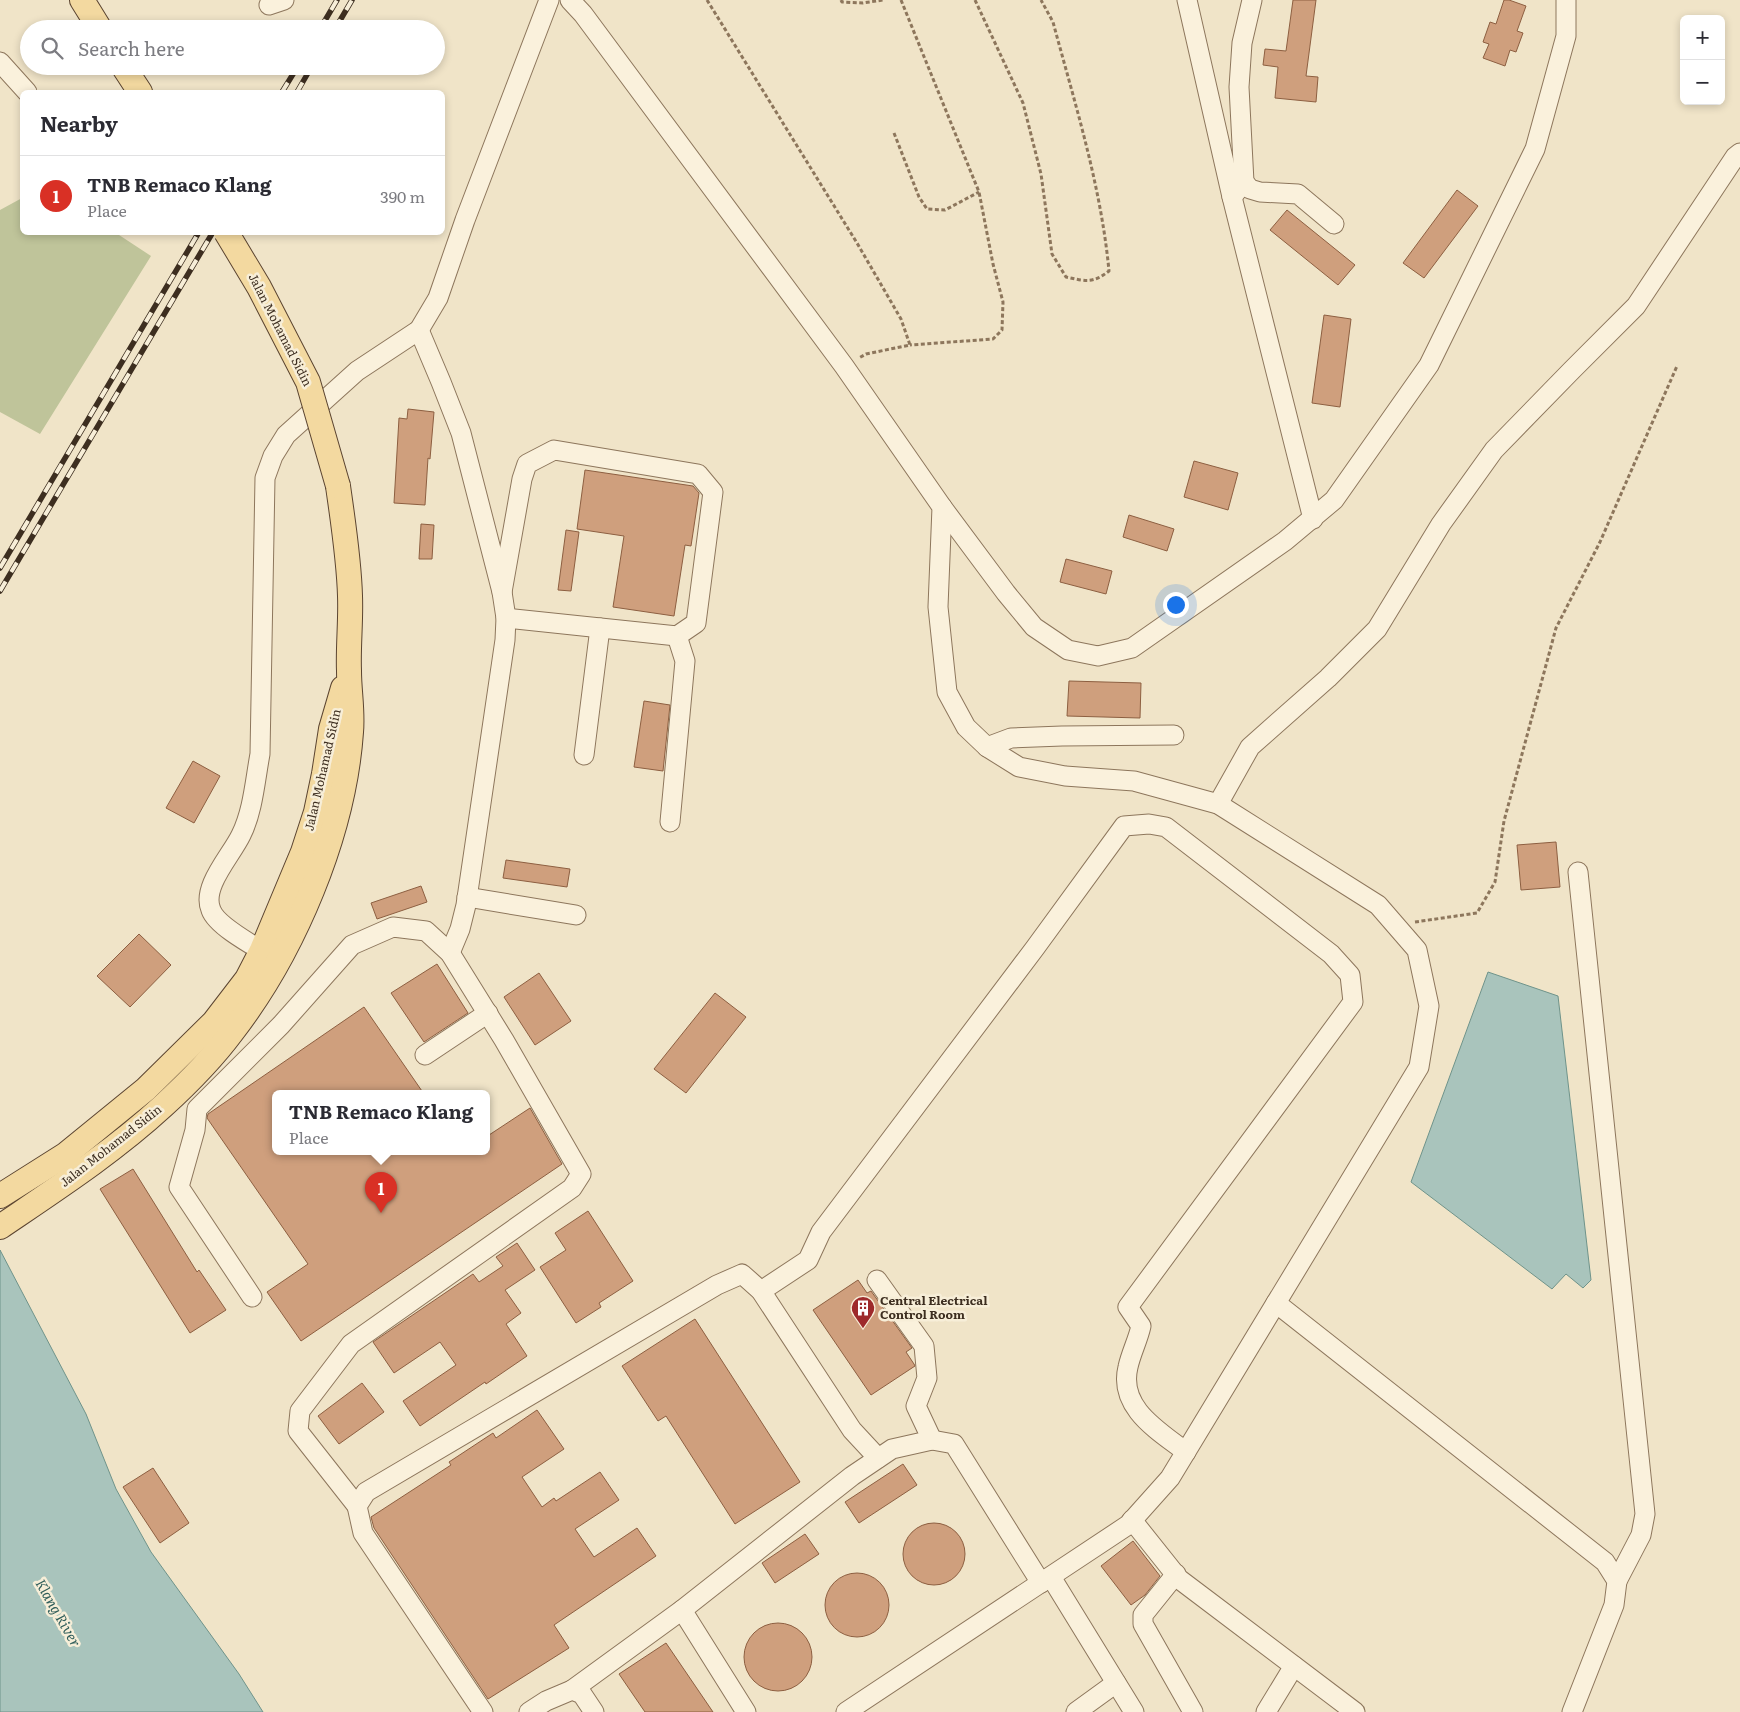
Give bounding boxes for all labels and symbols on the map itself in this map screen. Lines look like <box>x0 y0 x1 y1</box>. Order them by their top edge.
street label: Jalan Mohamad Sidin <box>245 270 317 389</box>
your location <box>1163 592 1189 618</box>
street label: Jalan Mohamad Sidin <box>299 707 345 832</box>
street label: Jalan Mohamad Sidin <box>56 1100 165 1191</box>
pin: 1 <box>365 1172 397 1213</box>
place label: Central Electrical Control Room <box>880 1291 988 1323</box>
building icon: Central Electrical Control Room <box>850 1295 876 1329</box>
water label: Klang River <box>31 1575 87 1650</box>

